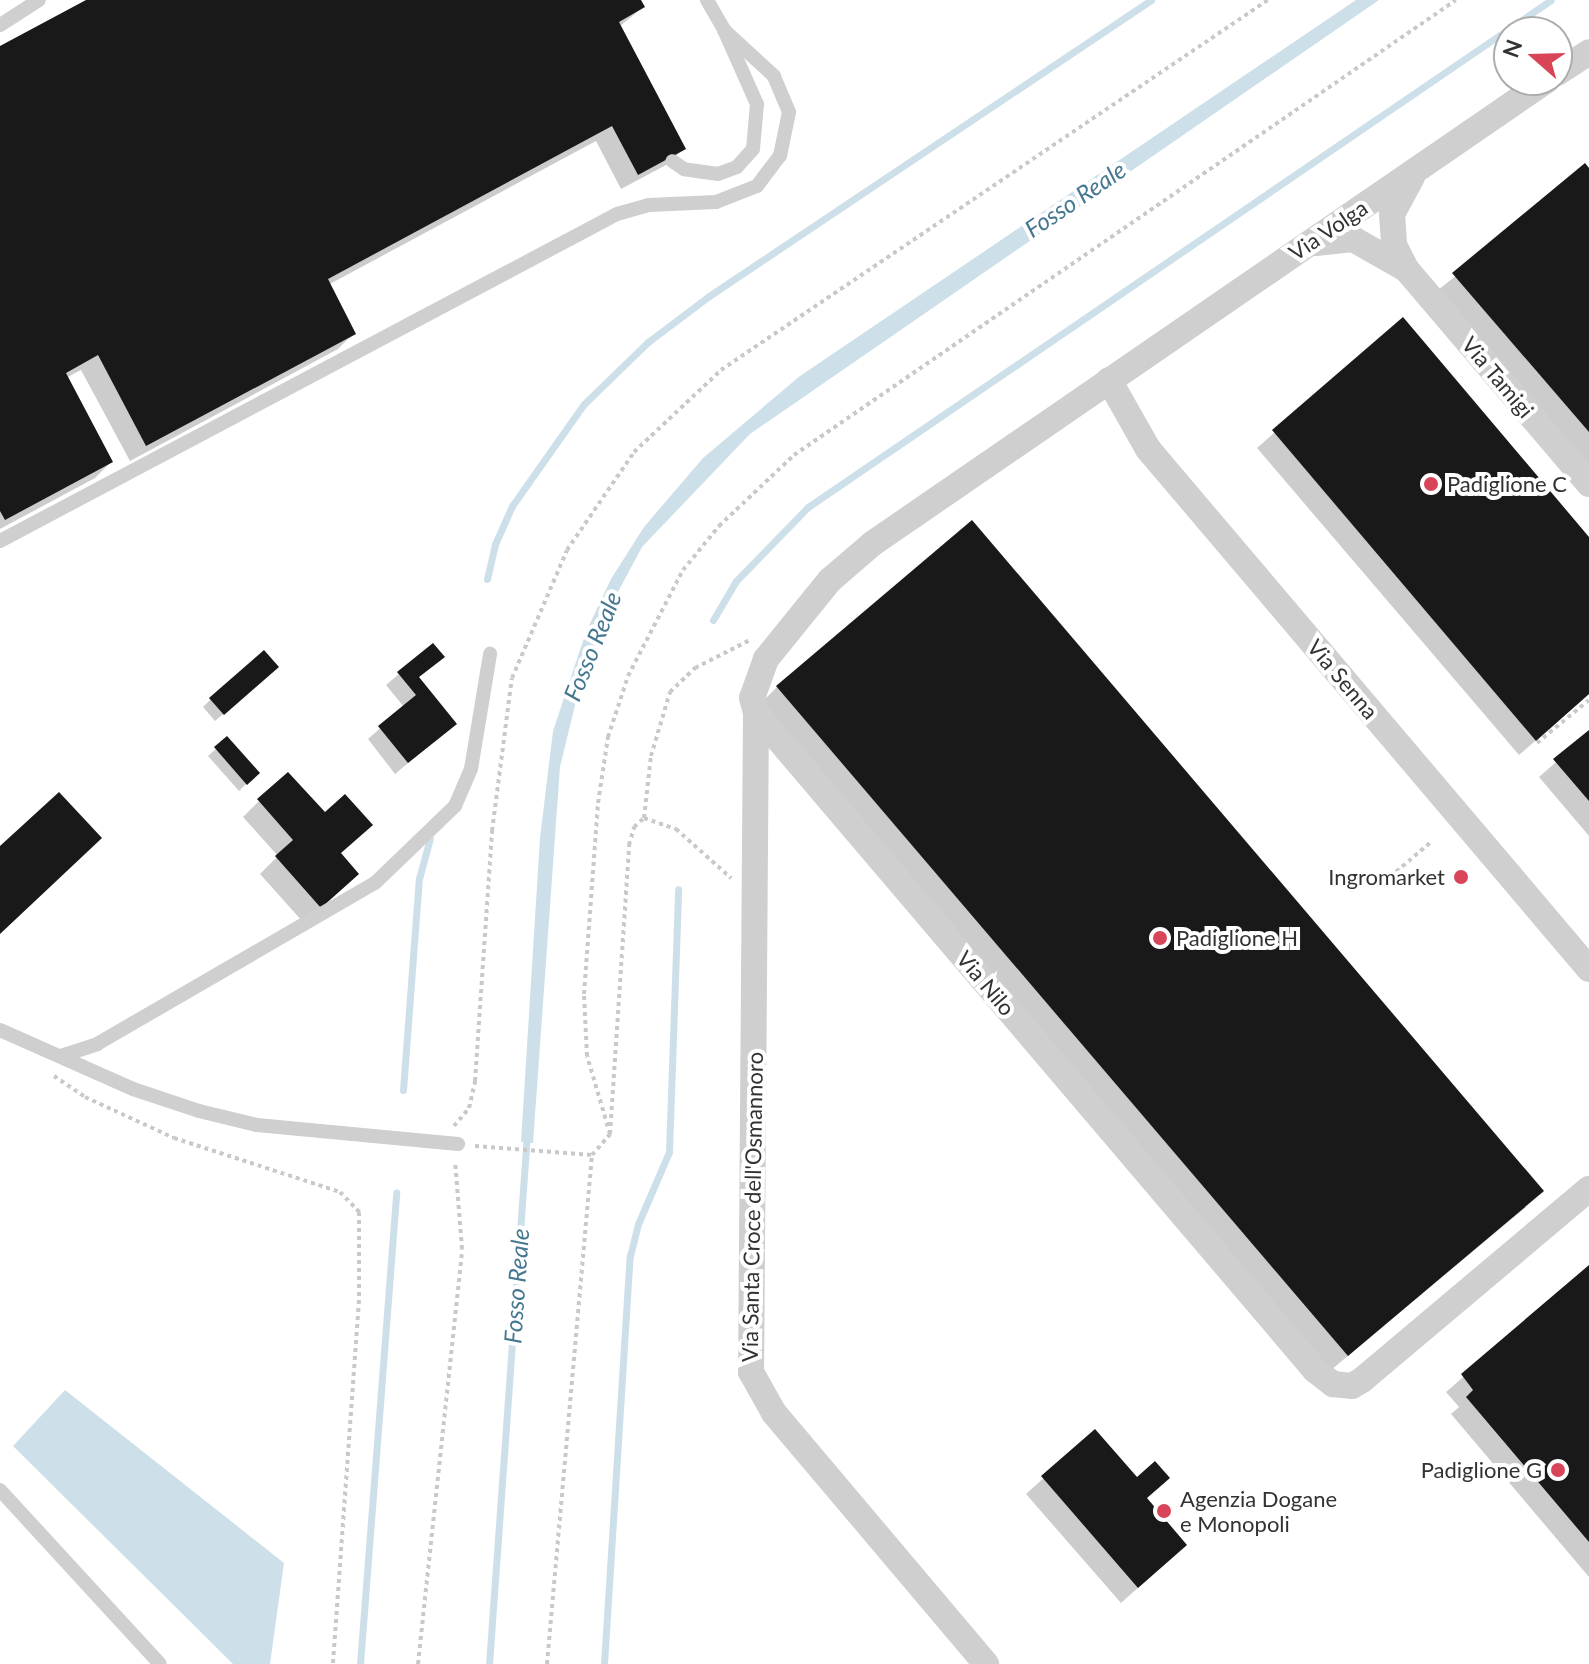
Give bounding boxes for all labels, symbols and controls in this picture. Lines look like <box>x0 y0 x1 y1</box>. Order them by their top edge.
north arrow <box>1493 16 1573 96</box>
text: N <box>1496 36 1527 61</box>
water label: Fosso Reale <box>1019 155 1131 243</box>
street label: Via Volga <box>1283 194 1373 266</box>
street label: Via Tamigi <box>1456 331 1540 423</box>
place label: Padiglione C <box>1447 471 1567 497</box>
marker: Padiglione C <box>1422 475 1440 493</box>
water label: Fosso Reale <box>557 587 627 705</box>
street label: Via Senna <box>1302 634 1384 724</box>
place label: Ingromarket <box>1328 864 1445 890</box>
marker: Ingromarket <box>1452 868 1470 886</box>
place label: Padiglione H <box>1176 925 1298 951</box>
marker: Padiglione H <box>1151 929 1169 947</box>
street label: Via Nilo <box>951 945 1021 1021</box>
street label: Via Santa Croce dell'Osmannoro <box>736 1052 768 1362</box>
water label: Fosso Reale <box>498 1228 534 1344</box>
place label: Padiglione G <box>1421 1457 1542 1483</box>
marker: Padiglione G <box>1549 1461 1567 1479</box>
place label: Agenzia Dogane e Monopoli <box>1180 1485 1337 1536</box>
marker: Agenzia Dogane e Monopoli <box>1155 1502 1173 1520</box>

